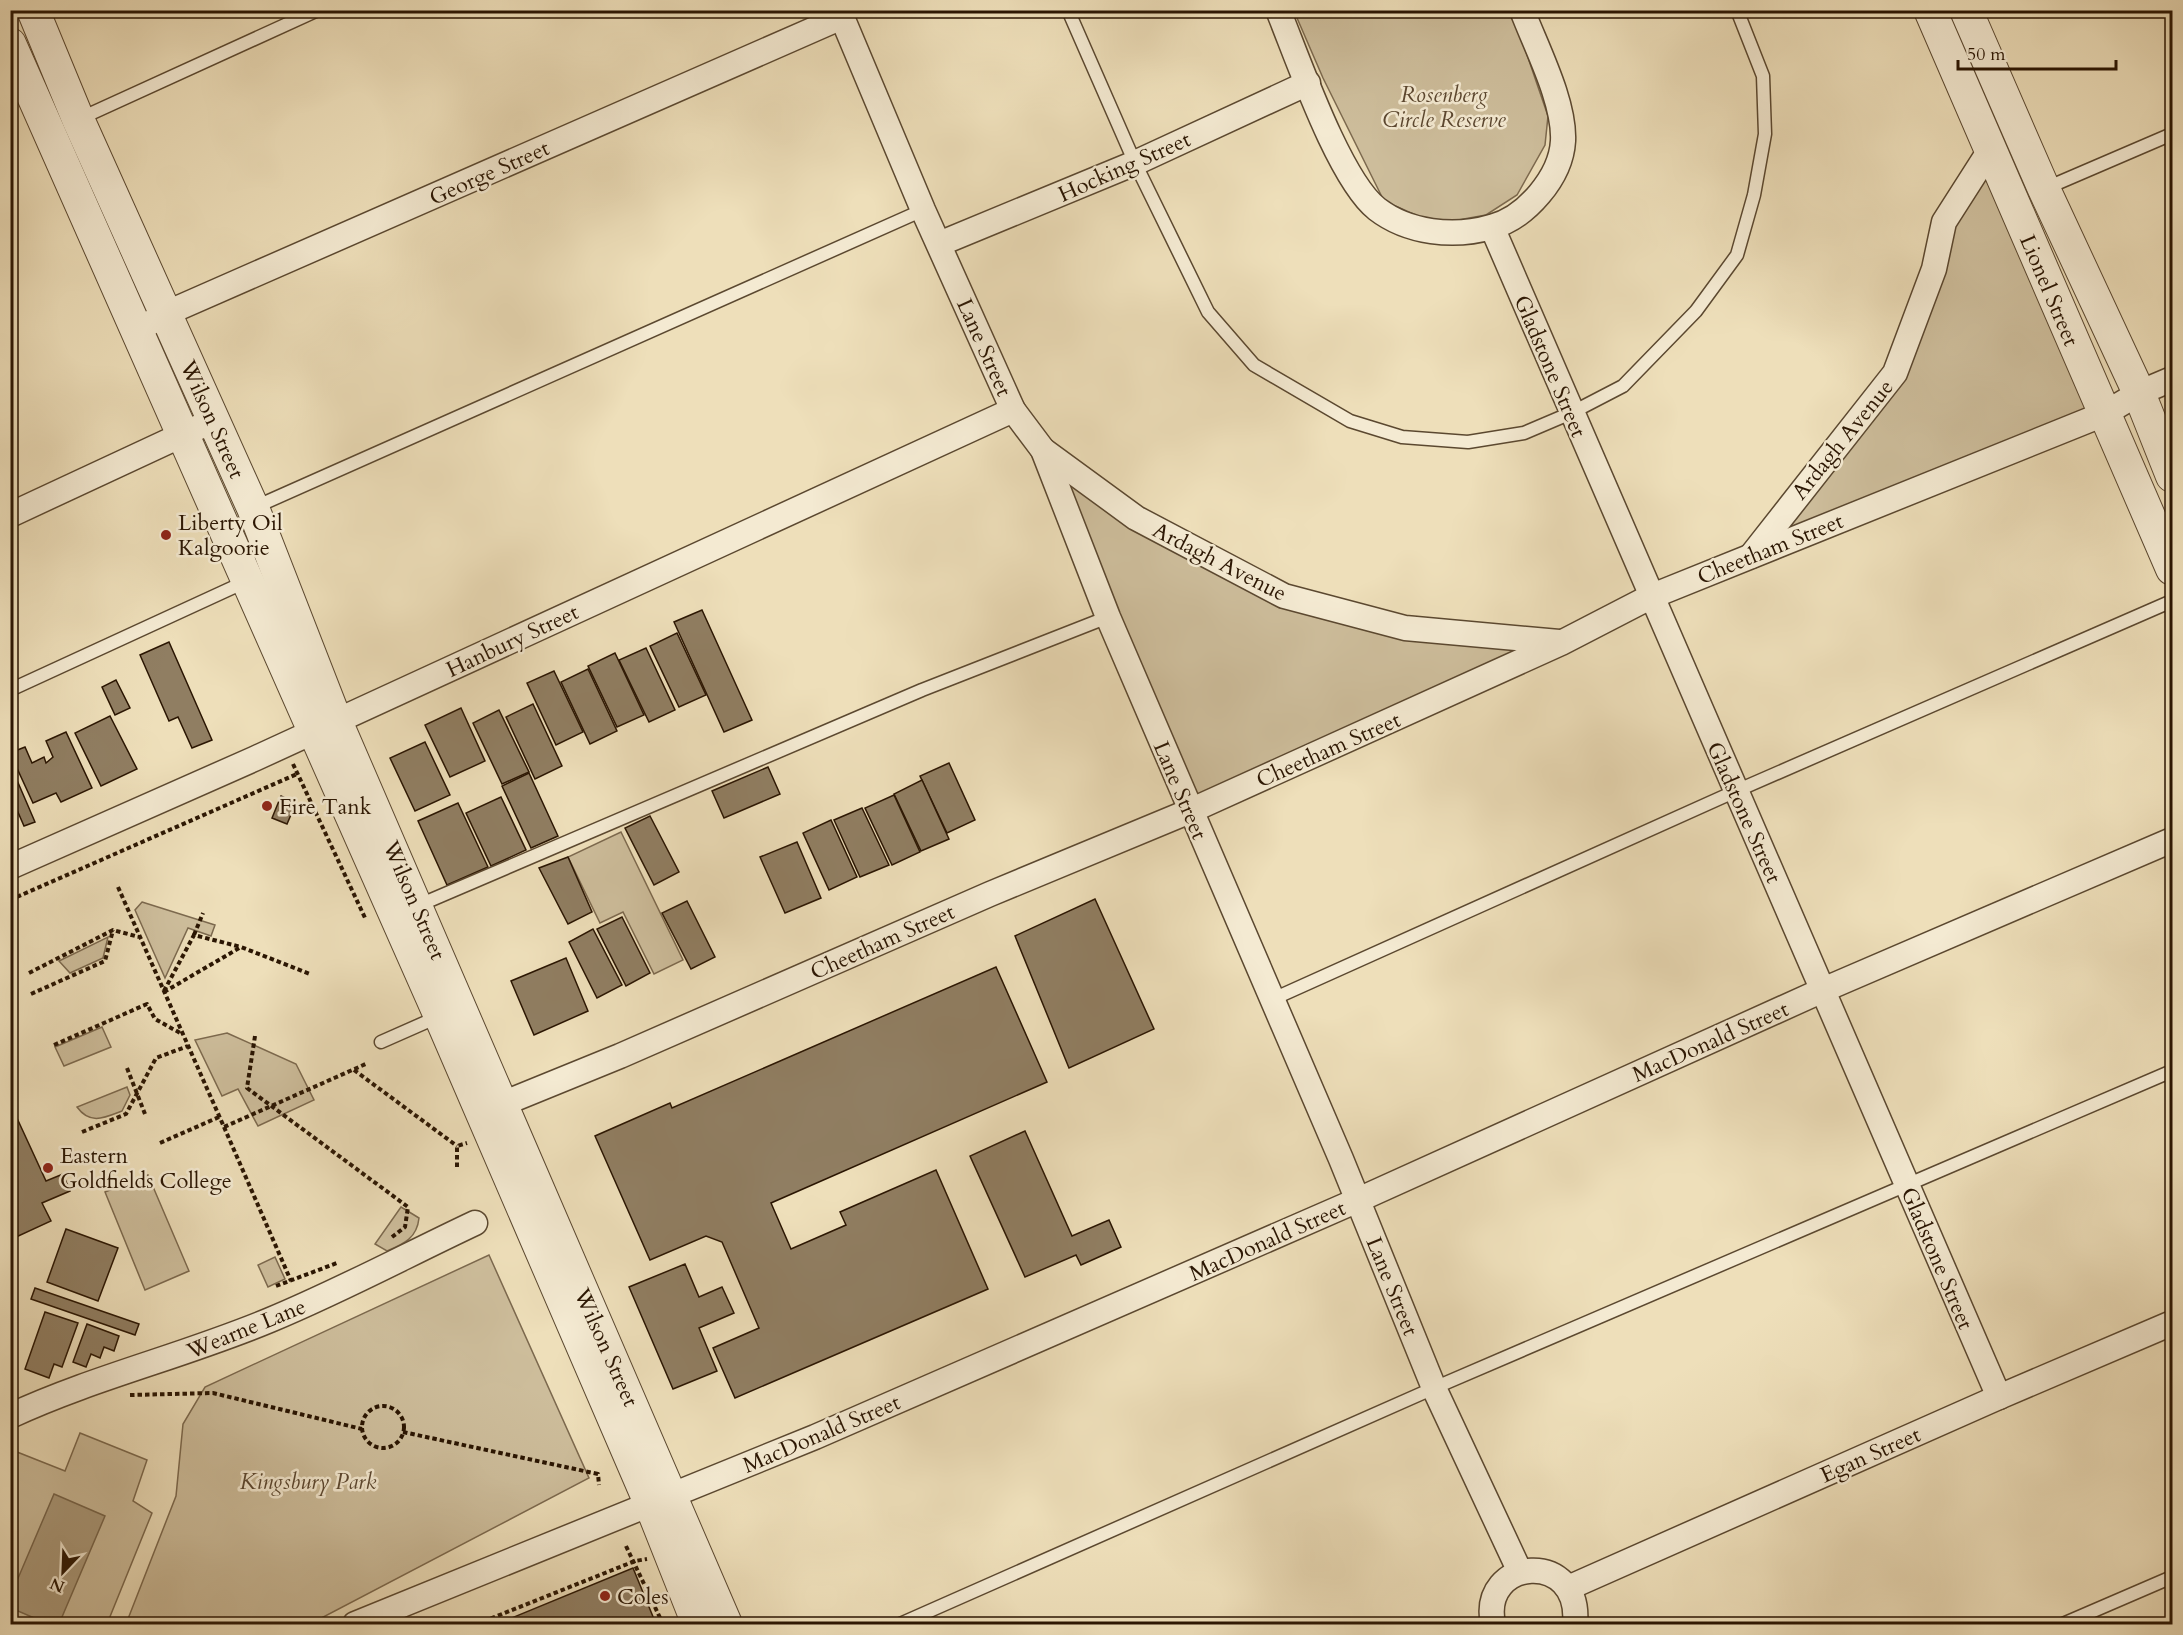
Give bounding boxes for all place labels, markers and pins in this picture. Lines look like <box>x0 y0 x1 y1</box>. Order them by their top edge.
place label: Liberty Oil Kalgoorie <box>178 508 283 563</box>
marker: Liberty Oil Kalgoorie <box>159 528 173 542</box>
place label: Fire Tank <box>279 792 372 822</box>
marker: Fire Tank <box>260 799 274 813</box>
place label: Eastern Goldfields College <box>60 1141 232 1196</box>
marker: Eastern Goldfields College <box>41 1161 55 1175</box>
place label: Coles <box>617 1582 669 1612</box>
marker: Coles <box>598 1589 612 1603</box>

